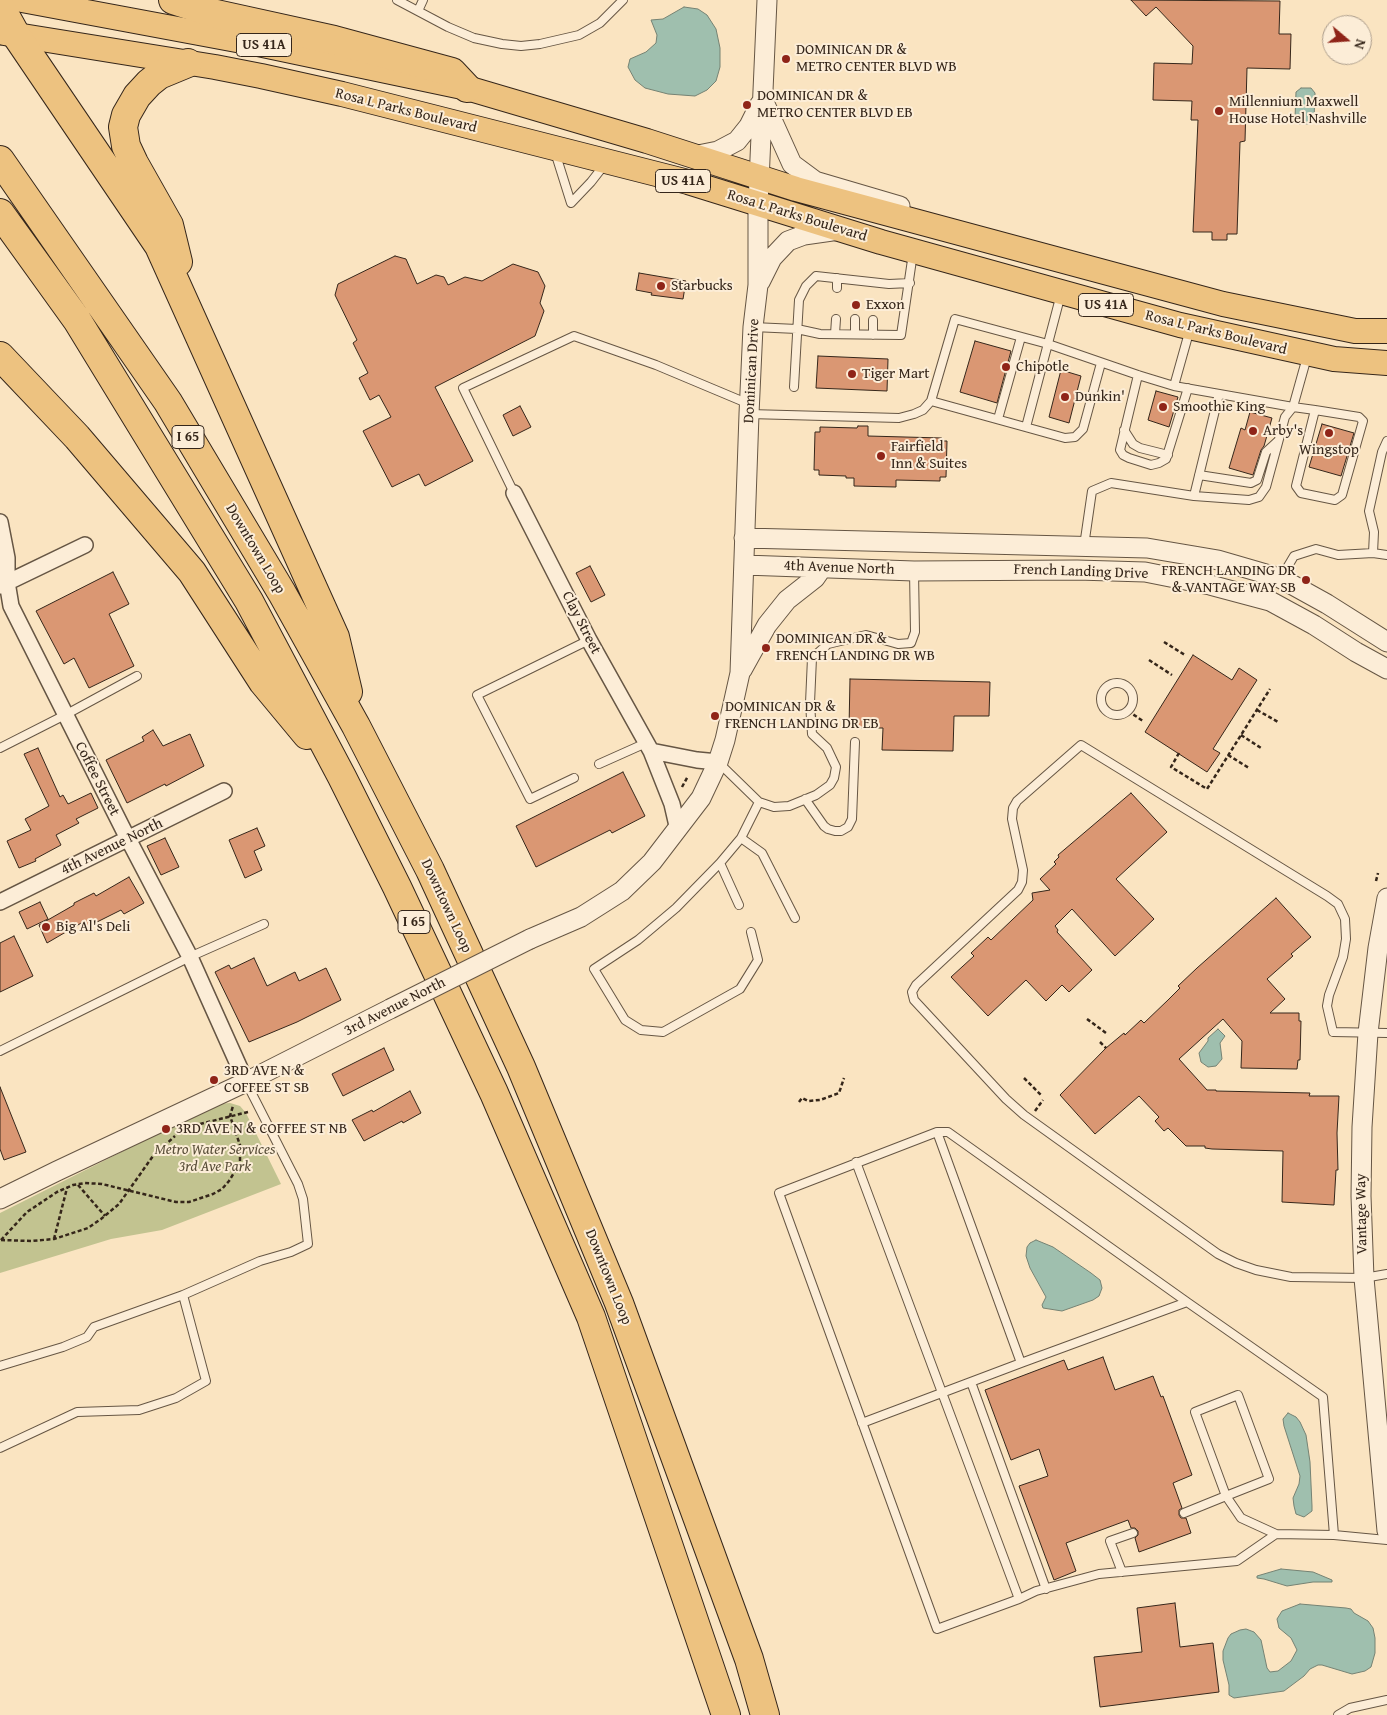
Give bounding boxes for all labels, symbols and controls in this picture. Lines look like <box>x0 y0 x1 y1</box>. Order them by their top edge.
north arrow <box>1322 15 1372 65</box>
road number: US 41A <box>236 34 292 56</box>
text: N <box>1349 37 1371 52</box>
place label: DOMINICAN DR & METRO CENTER BLVD WB <box>796 41 957 76</box>
marker: DOMINICAN DR & METRO CENTER BLVD WB <box>780 53 792 65</box>
street label: Rosa L Parks Boulevard <box>333 85 479 137</box>
place label: DOMINICAN DR & METRO CENTER BLVD EB <box>757 87 913 122</box>
place label: Millennium Maxwell House Hotel Nashville <box>1229 93 1367 128</box>
marker: DOMINICAN DR & METRO CENTER BLVD EB <box>741 99 753 111</box>
marker: Millennium Maxwell House Hotel Nashville <box>1213 105 1225 117</box>
road number: US 41A <box>656 170 710 192</box>
street label: Rosa L Parks Boulevard <box>725 186 869 246</box>
place label: Starbucks <box>671 277 733 295</box>
marker: Starbucks <box>655 280 667 292</box>
road number: US 41A <box>1078 294 1134 316</box>
place label: Exxon <box>866 296 905 314</box>
marker: Exxon <box>850 299 862 311</box>
street label: Rosa L Parks Boulevard <box>1143 307 1289 359</box>
street label: Dominican Drive <box>740 318 764 424</box>
place label: Chipotle <box>1016 358 1069 376</box>
marker: Chipotle <box>1000 361 1012 373</box>
place label: Tiger Mart <box>862 365 929 383</box>
marker: Tiger Mart <box>846 368 858 380</box>
place label: Dunkin' <box>1075 388 1125 406</box>
marker: Dunkin' <box>1059 391 1071 403</box>
place label: Smoothie King <box>1173 398 1265 416</box>
marker: Smoothie King <box>1157 401 1169 413</box>
place label: Arby's <box>1263 422 1303 440</box>
marker: Arby's <box>1247 425 1259 437</box>
road number: I 65 <box>172 426 204 448</box>
marker: Wingstop <box>1323 427 1335 439</box>
place label: Fairfield Inn & Suites <box>891 438 967 473</box>
place label: Wingstop <box>1299 441 1359 459</box>
marker: Fairfield Inn & Suites <box>875 450 887 462</box>
street label: Downtown Loop <box>221 501 289 597</box>
street label: 4th Avenue North <box>783 557 895 579</box>
street label: French Landing Drive <box>1013 561 1149 583</box>
place label: FRENCH LANDING DR & VANTAGE WAY SB <box>1162 562 1296 597</box>
marker: FRENCH LANDING DR & VANTAGE WAY SB <box>1300 574 1312 586</box>
street label: Clay Street <box>558 589 604 657</box>
place label: DOMINICAN DR & FRENCH LANDING DR WB <box>776 630 935 665</box>
marker: DOMINICAN DR & FRENCH LANDING DR WB <box>760 642 772 654</box>
place label: DOMINICAN DR & FRENCH LANDING DR EB <box>725 698 879 733</box>
marker: DOMINICAN DR & FRENCH LANDING DR EB <box>709 710 721 722</box>
street label: Coffee Street <box>71 739 123 819</box>
street label: 4th Avenue North <box>58 815 166 879</box>
street label: Downtown Loop <box>416 856 476 956</box>
road number: I 65 <box>398 910 430 934</box>
place label: Big Al's Deli <box>56 918 130 936</box>
marker: Big Al's Deli <box>40 921 52 933</box>
street label: 3rd Avenue North <box>341 974 449 1040</box>
place label: 3RD AVE N & COFFEE ST SB <box>224 1062 309 1097</box>
marker: 3RD AVE N & COFFEE ST SB <box>208 1074 220 1086</box>
place label: 3RD AVE N & COFFEE ST NB <box>176 1120 347 1138</box>
marker: 3RD AVE N & COFFEE ST NB <box>160 1123 172 1135</box>
park label: Metro Water Services 3rd Ave Park <box>154 1141 276 1176</box>
street label: Vantage Way <box>1352 1173 1372 1255</box>
street label: Downtown Loop <box>581 1227 635 1327</box>

